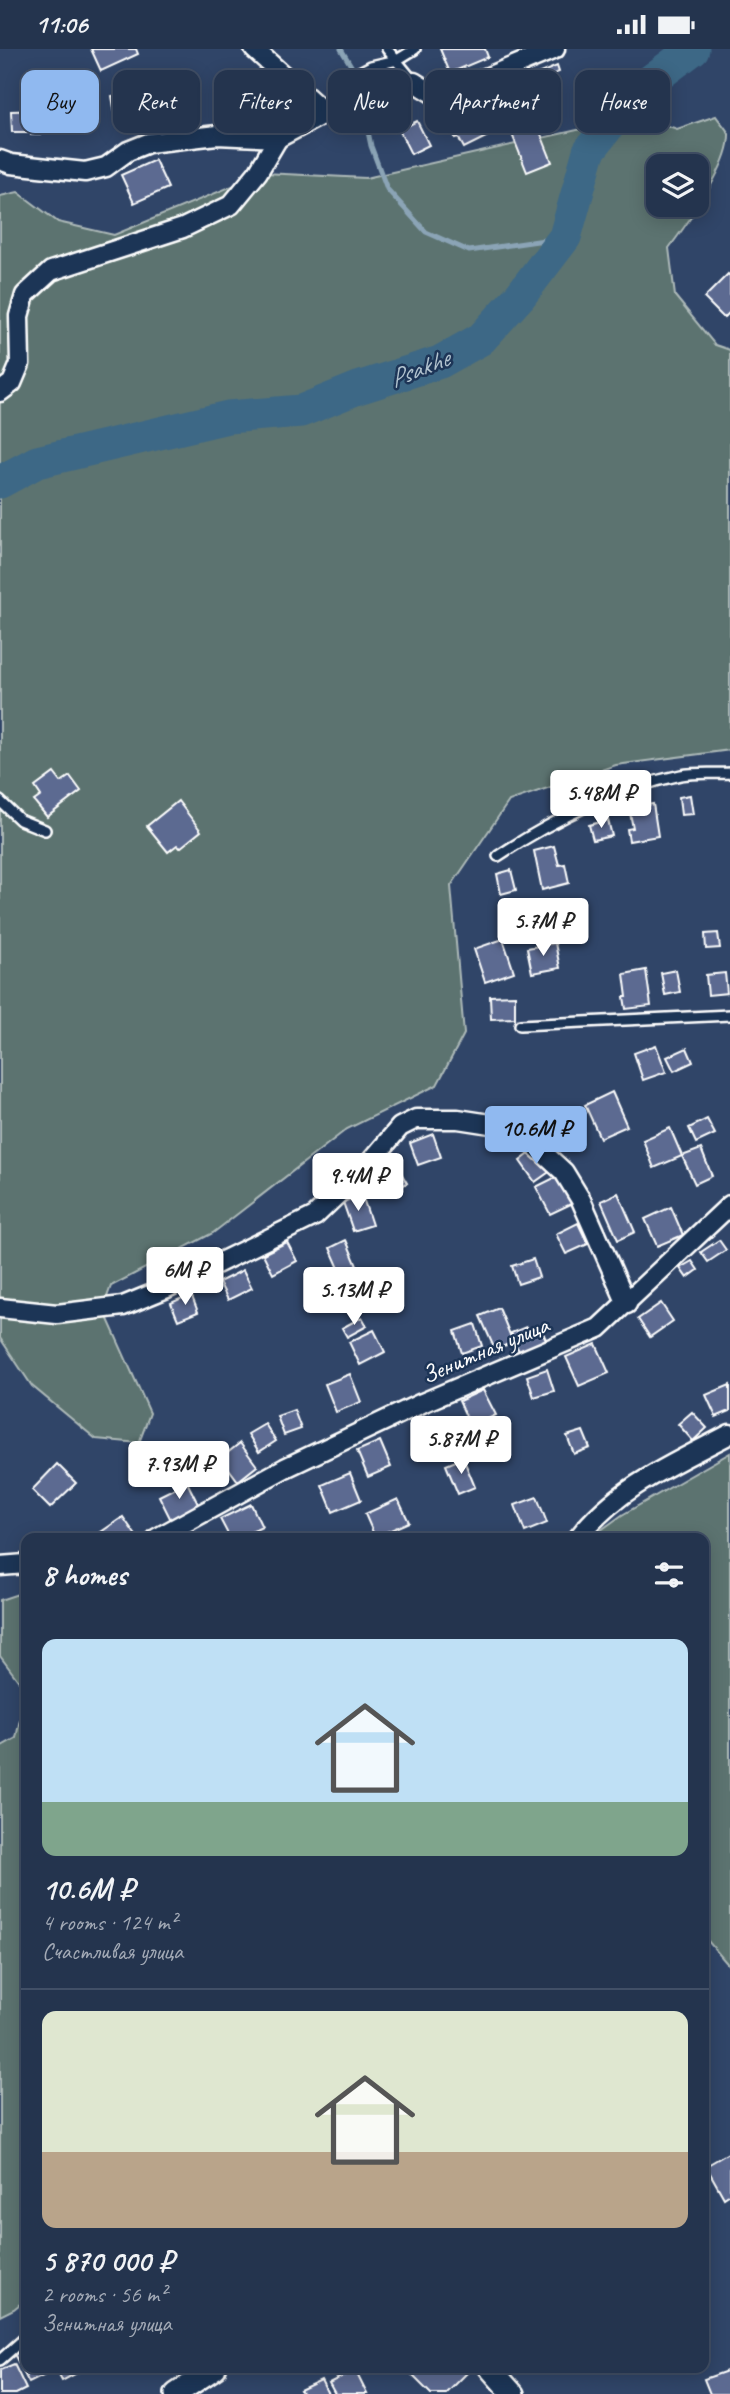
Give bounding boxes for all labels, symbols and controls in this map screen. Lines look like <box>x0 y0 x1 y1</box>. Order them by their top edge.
text: 11:06 <box>35 8 88 41</box>
chip: Buy <box>21 70 99 133</box>
chip: Rent <box>113 70 200 133</box>
chip: Filters <box>214 70 314 133</box>
chip: New <box>328 70 411 133</box>
chip: Apartment <box>425 70 561 133</box>
chip: House <box>575 70 670 133</box>
map controls <box>646 154 709 217</box>
button: layers <box>646 154 709 217</box>
water label: Psakhe <box>384 340 457 395</box>
pin: 5.48M ₽ <box>536 771 666 830</box>
text: 5.48M ₽ <box>566 778 636 807</box>
pin: 5.7M ₽ <box>486 899 600 958</box>
text: 5.7M ₽ <box>513 906 573 935</box>
pin: 10.6M ₽ <box>471 1107 601 1166</box>
text: 10.6M ₽ <box>501 1114 571 1143</box>
pin: 9.4M ₽ <box>301 1153 415 1213</box>
text: 9.4M ₽ <box>328 1161 388 1190</box>
pin: 6M ₽ <box>144 1247 226 1307</box>
text: 6M ₽ <box>162 1255 208 1284</box>
pin: 5.13M ₽ <box>289 1267 419 1327</box>
text: 5.13M ₽ <box>319 1275 389 1304</box>
street label: Зенитная улица <box>417 1309 555 1390</box>
pin: 5.87M ₽ <box>396 1417 526 1476</box>
text: 5.87M ₽ <box>426 1424 496 1453</box>
pin: 7.93M ₽ <box>114 1441 244 1501</box>
text: 7.93M ₽ <box>144 1449 214 1478</box>
text: 8 homes <box>42 1556 127 1594</box>
icon: filters <box>650 1556 688 1594</box>
icon: home <box>302 1685 428 1811</box>
text: 10.6M ₽ <box>42 1870 134 1908</box>
text: 4 rooms · 124 m² <box>42 1908 177 1937</box>
text: Счастливая улица <box>42 1937 183 1966</box>
icon: home <box>302 2057 428 2183</box>
text: 5 870 000 ₽ <box>42 2242 173 2280</box>
text: 2 rooms · 56 m² <box>42 2280 166 2309</box>
text: Зенитная улица <box>42 2309 172 2338</box>

